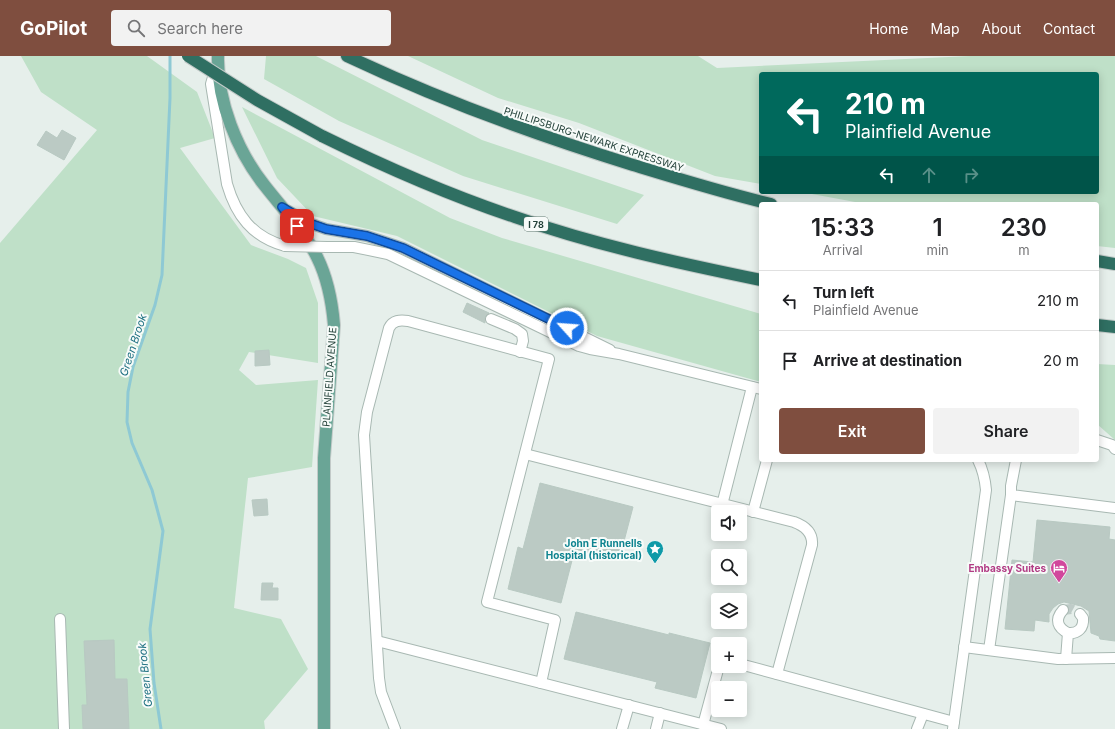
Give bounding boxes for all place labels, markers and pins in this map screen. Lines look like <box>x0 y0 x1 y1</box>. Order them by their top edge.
pin <box>280 209 314 243</box>
place label: John E Runnells Hospital (historical) <box>546 537 642 561</box>
place icon: John E Runnells Hospital (historical) <box>645 539 665 564</box>
hotel icon: Embassy Suites <box>1049 558 1069 583</box>
place label: Embassy Suites <box>968 562 1046 575</box>

